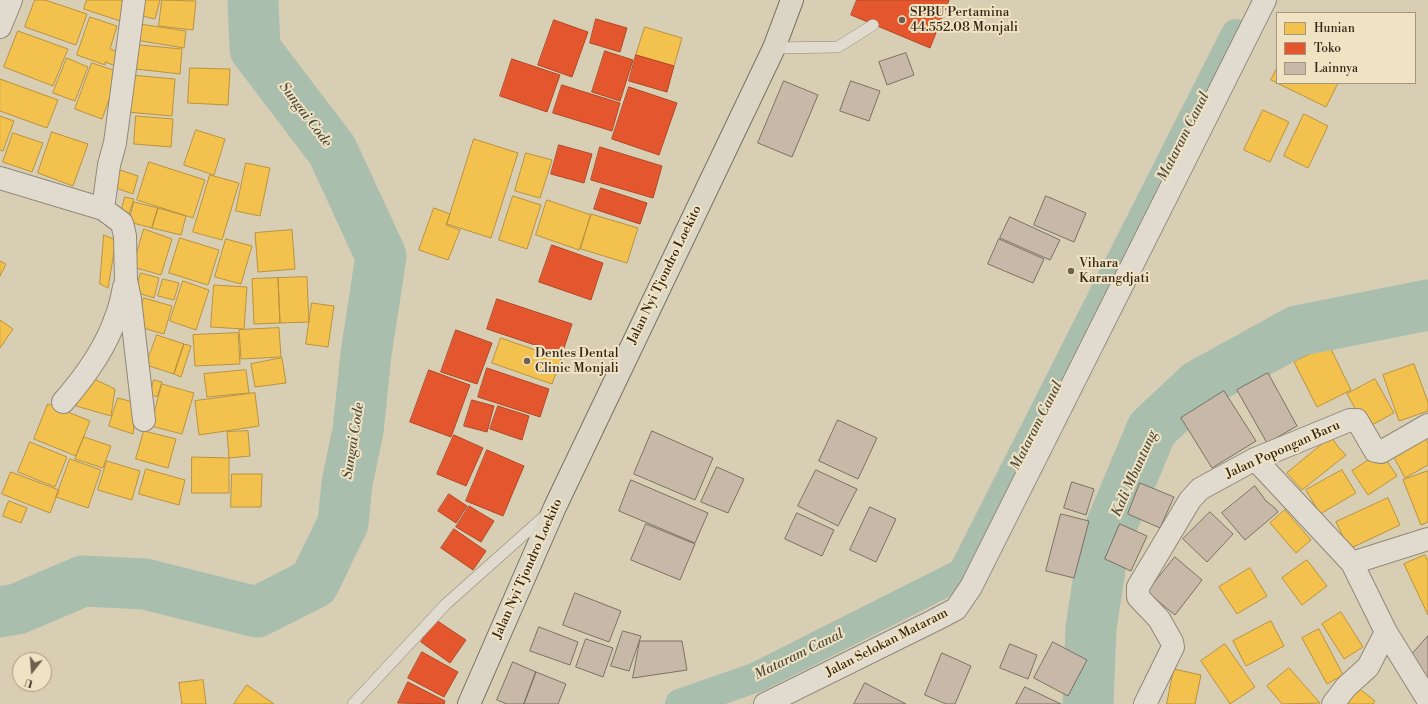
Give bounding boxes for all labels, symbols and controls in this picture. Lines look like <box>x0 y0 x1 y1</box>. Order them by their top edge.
place label: SPBU Pertamina 44.552.08 Monjali <box>910 5 1018 36</box>
legend <box>1276 12 1416 84</box>
marker: SPBU Pertamina 44.552.08 Monjali <box>897 15 907 25</box>
text: Hunian <box>1314 21 1355 36</box>
text: Toko <box>1314 41 1341 56</box>
text: Lainnya <box>1314 61 1358 76</box>
water label: Sungai Code <box>275 79 335 151</box>
water label: Mataram Canal <box>1154 90 1214 184</box>
street label: Jalan Nyi Tjondro Loekito <box>625 203 705 347</box>
place label: Vihara Karangdjati <box>1079 256 1149 287</box>
marker: Vihara Karangdjati <box>1066 266 1076 276</box>
place label: Dentes Dental Clinic Monjali <box>535 346 619 377</box>
marker: Dentes Dental Clinic Monjali <box>522 356 532 366</box>
water label: Mataram Canal <box>1007 379 1067 473</box>
water label: Sungai Code <box>340 402 368 480</box>
street label: Jalan Popongan Baru <box>1223 418 1343 482</box>
water label: Kali Mbuntung <box>1108 428 1162 520</box>
street label: Jalan Nyi Tjondro Loekito <box>490 496 566 642</box>
street label: Jalan Selokan Mataram <box>823 605 951 681</box>
water label: Mataram Canal <box>751 626 847 684</box>
north arrow <box>12 652 52 692</box>
text: U <box>23 675 35 690</box>

